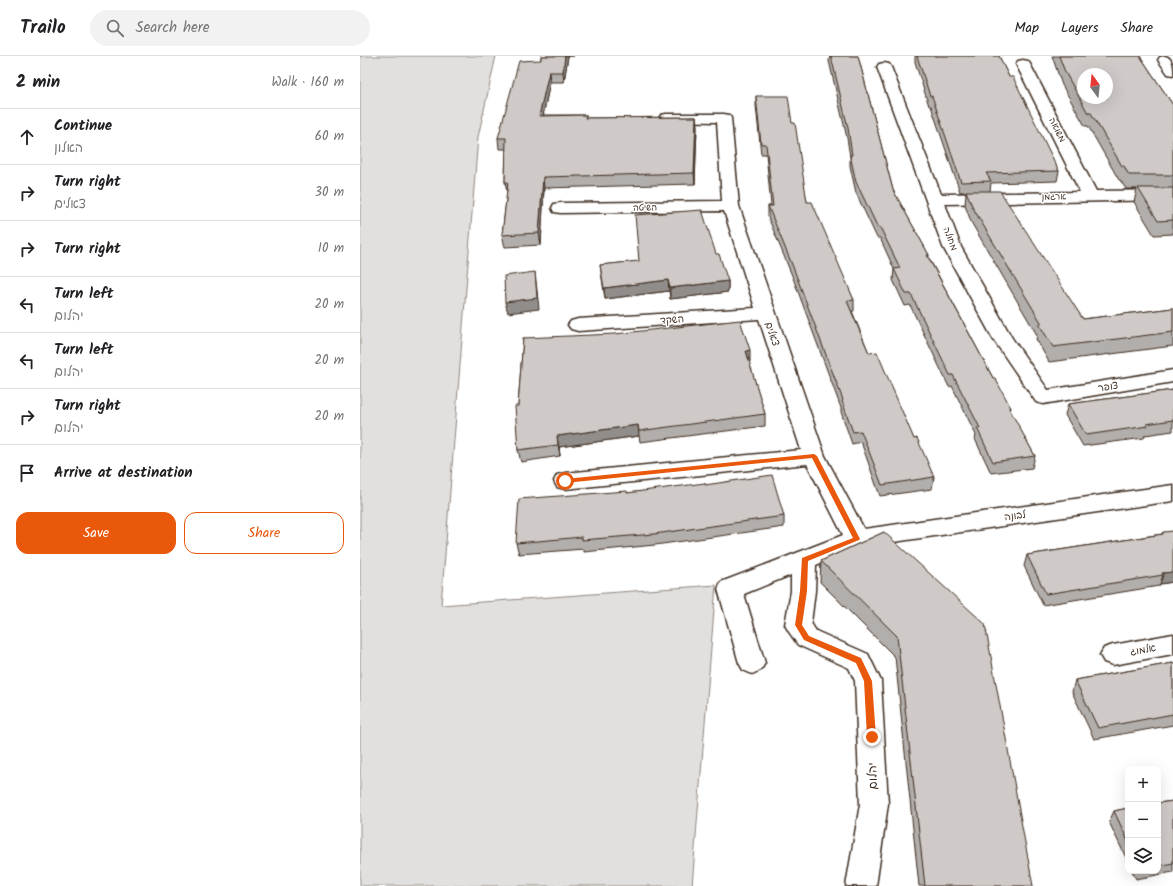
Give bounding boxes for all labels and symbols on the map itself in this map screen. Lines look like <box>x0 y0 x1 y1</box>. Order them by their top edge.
north arrow <box>1077 68 1113 104</box>
street label: משואה <box>1044 115 1070 145</box>
street label: ארגמן <box>1042 189 1067 205</box>
street label: השיטה <box>633 200 657 216</box>
street label: מחולה <box>939 225 961 253</box>
street label: השקד <box>659 311 685 329</box>
street label: צאלים <box>760 320 784 348</box>
street label: צופר <box>1097 378 1119 396</box>
route start <box>556 472 574 490</box>
street label: לבונה <box>1003 507 1027 525</box>
street label: אלמוג <box>1129 640 1157 660</box>
route end <box>863 728 881 746</box>
street label: יהלום <box>863 762 883 790</box>

